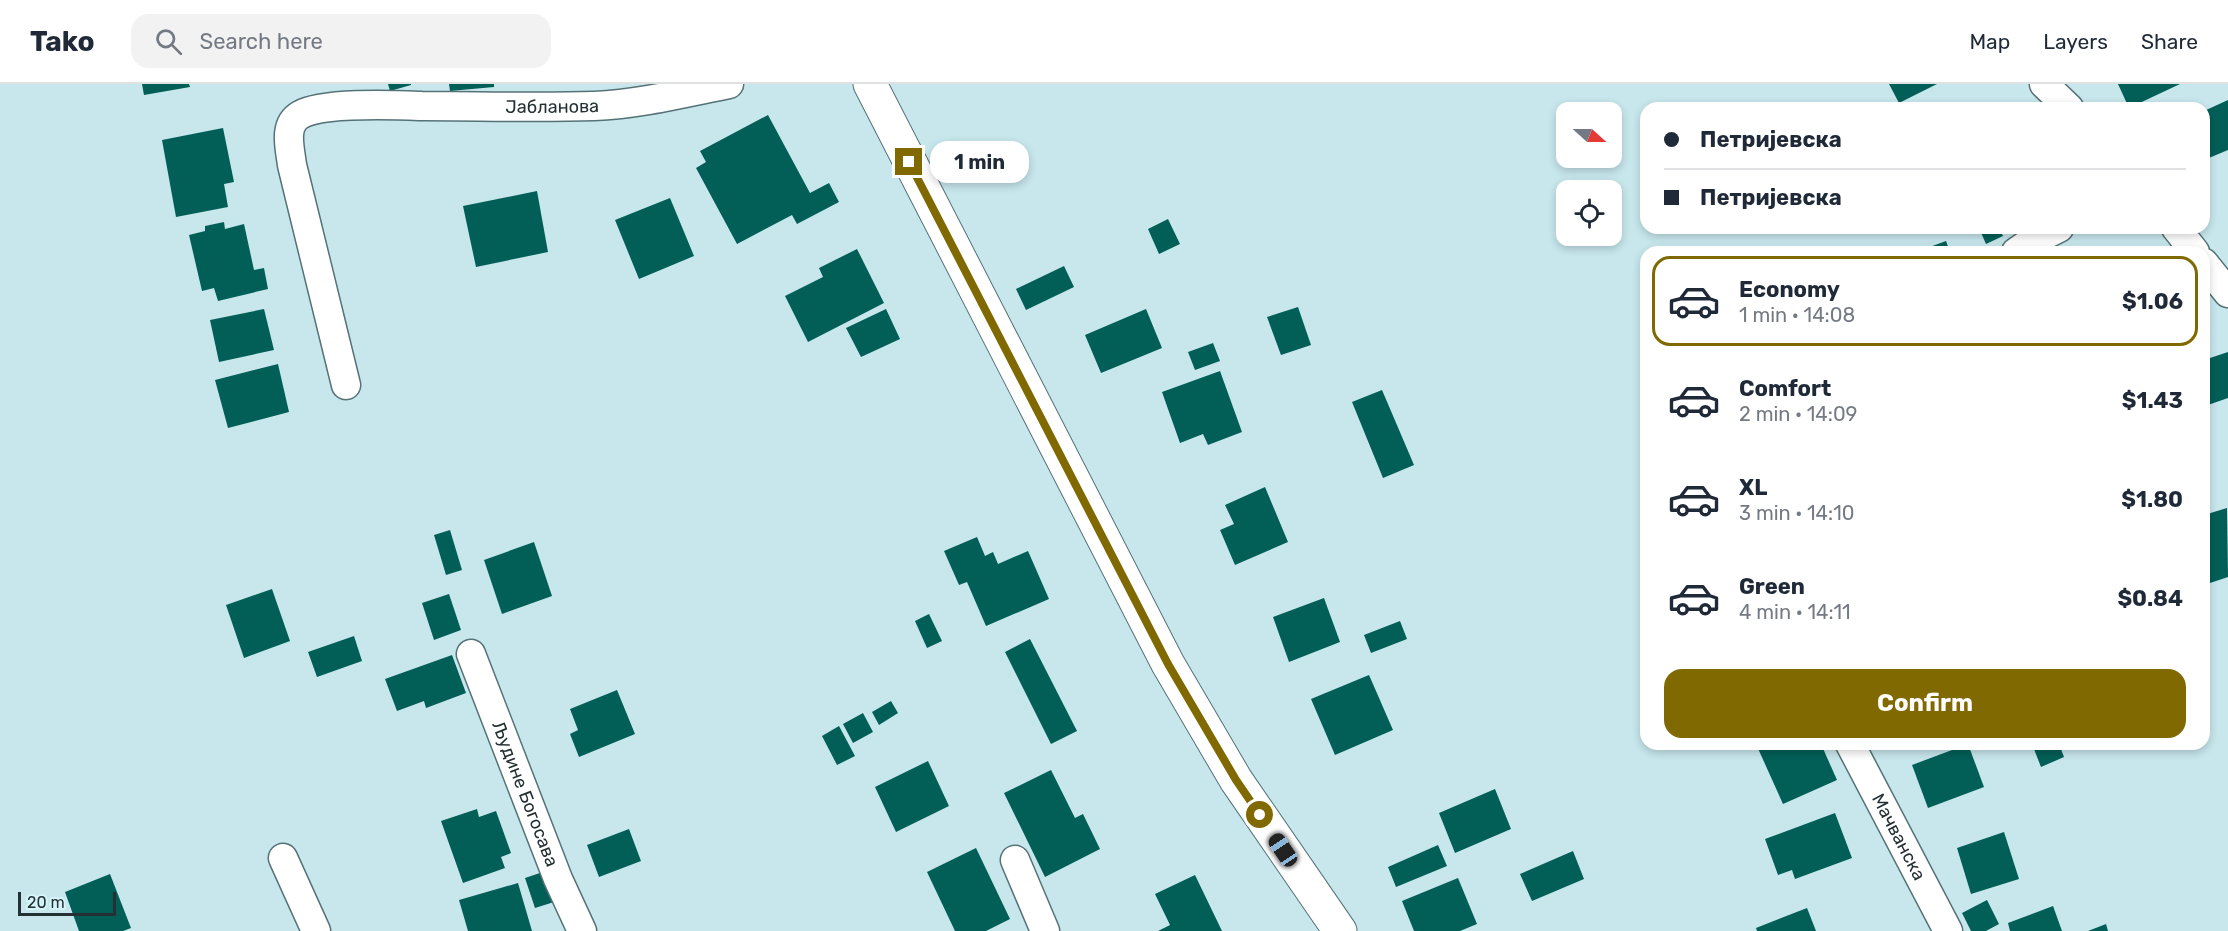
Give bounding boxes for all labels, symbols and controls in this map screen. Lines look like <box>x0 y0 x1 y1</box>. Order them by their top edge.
search box <box>131 14 551 68</box>
text: Tako <box>30 25 95 58</box>
icon: search <box>152 25 185 58</box>
text: Search here <box>200 28 323 55</box>
text: Map <box>1969 29 2010 54</box>
text: Layers <box>2043 29 2108 54</box>
text: Share <box>2141 29 2198 54</box>
street label: Јабланова <box>505 95 599 118</box>
north arrow <box>1556 102 1622 168</box>
map controls <box>1556 102 1622 246</box>
text: Петријевска <box>1700 126 1842 153</box>
callout: 1 min <box>930 141 1029 183</box>
route end <box>895 148 922 175</box>
text: 1 min <box>954 150 1005 174</box>
button: locate <box>1556 180 1622 246</box>
text: Петријевска <box>1700 184 1842 211</box>
icon: car <box>1667 274 1721 328</box>
text: Economy <box>1739 276 1840 303</box>
text: $1.06 <box>2122 288 2183 315</box>
text: 1 min · 14:08 <box>1739 303 1855 327</box>
icon: car <box>1667 373 1721 427</box>
text: Comfort <box>1739 375 1831 402</box>
text: $1.43 <box>2122 387 2183 414</box>
text: 2 min · 14:09 <box>1739 402 1857 426</box>
icon: car <box>1667 472 1721 526</box>
text: XL <box>1739 474 1767 501</box>
text: $1.80 <box>2121 486 2183 513</box>
text: 3 min · 14:10 <box>1739 501 1854 525</box>
icon: car <box>1667 571 1721 625</box>
text: Green <box>1739 573 1805 600</box>
text: $0.84 <box>2117 585 2183 612</box>
text: 4 min · 14:11 <box>1739 600 1851 624</box>
button: Confirm <box>1664 669 2186 738</box>
street label: Људине Богосава <box>487 718 563 870</box>
street label: Мачванска <box>1867 790 1930 884</box>
route start <box>1246 801 1273 828</box>
car <box>1265 830 1301 870</box>
scale bar <box>18 889 116 916</box>
text: 20 m <box>27 893 65 912</box>

